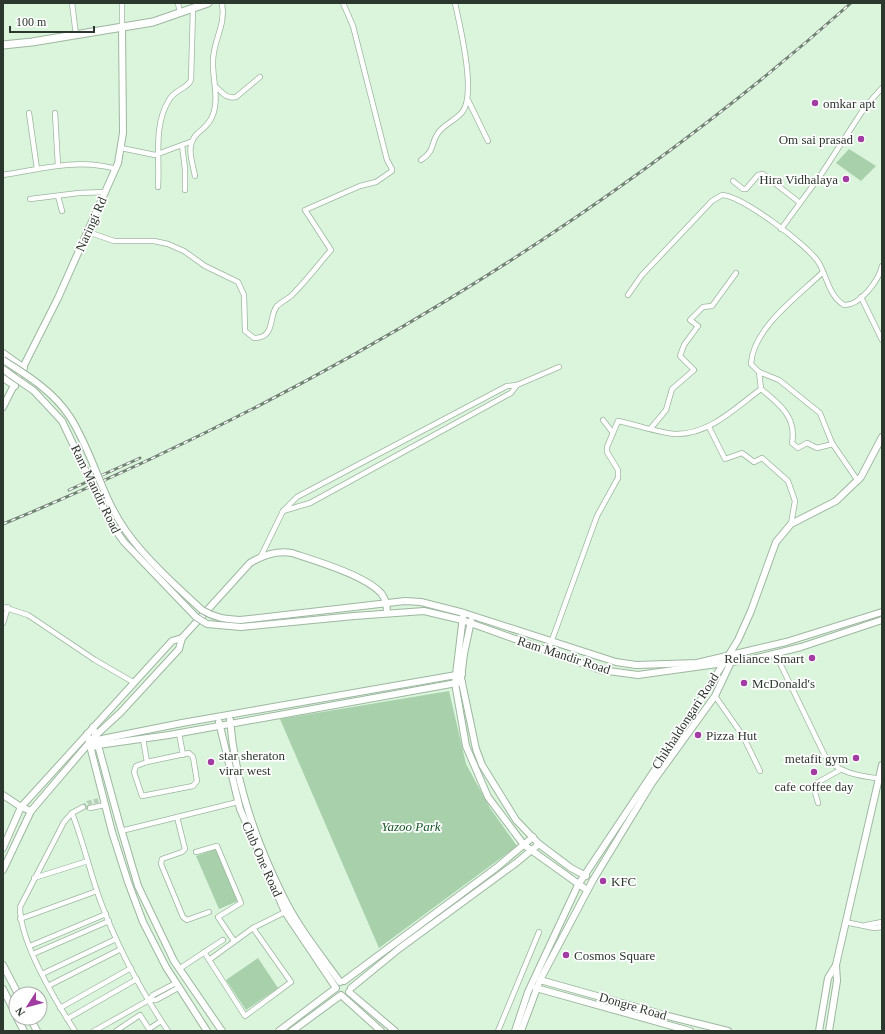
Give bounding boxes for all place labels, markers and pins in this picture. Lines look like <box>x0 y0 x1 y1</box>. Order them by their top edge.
place label: omkar apt <box>823 96 876 111</box>
marker: omkar apt <box>810 98 820 108</box>
place label: Om sai prasad <box>779 132 853 147</box>
marker: Om sai prasad <box>856 134 866 144</box>
place label: Hira Vidhalaya <box>759 172 838 187</box>
marker: Hira Vidhalaya <box>841 174 851 184</box>
place label: Reliance Smart <box>724 651 804 666</box>
marker: Reliance Smart <box>807 653 817 663</box>
place label: McDonald's <box>752 676 815 691</box>
marker: McDonald's <box>739 678 749 688</box>
place label: Pizza Hut <box>706 728 757 743</box>
marker: Pizza Hut <box>693 730 703 740</box>
place label: star sheraton virar west <box>219 748 286 778</box>
place label: metafit gym <box>785 751 848 766</box>
marker: metafit gym <box>851 753 861 763</box>
marker: star sheraton virar west <box>206 757 216 767</box>
marker: cafe coffee day <box>809 767 819 777</box>
place label: cafe coffee day <box>774 779 854 794</box>
place label: KFC <box>611 874 636 889</box>
marker: KFC <box>598 876 608 886</box>
place label: Cosmos Square <box>574 948 655 963</box>
marker: Cosmos Square <box>561 950 571 960</box>

